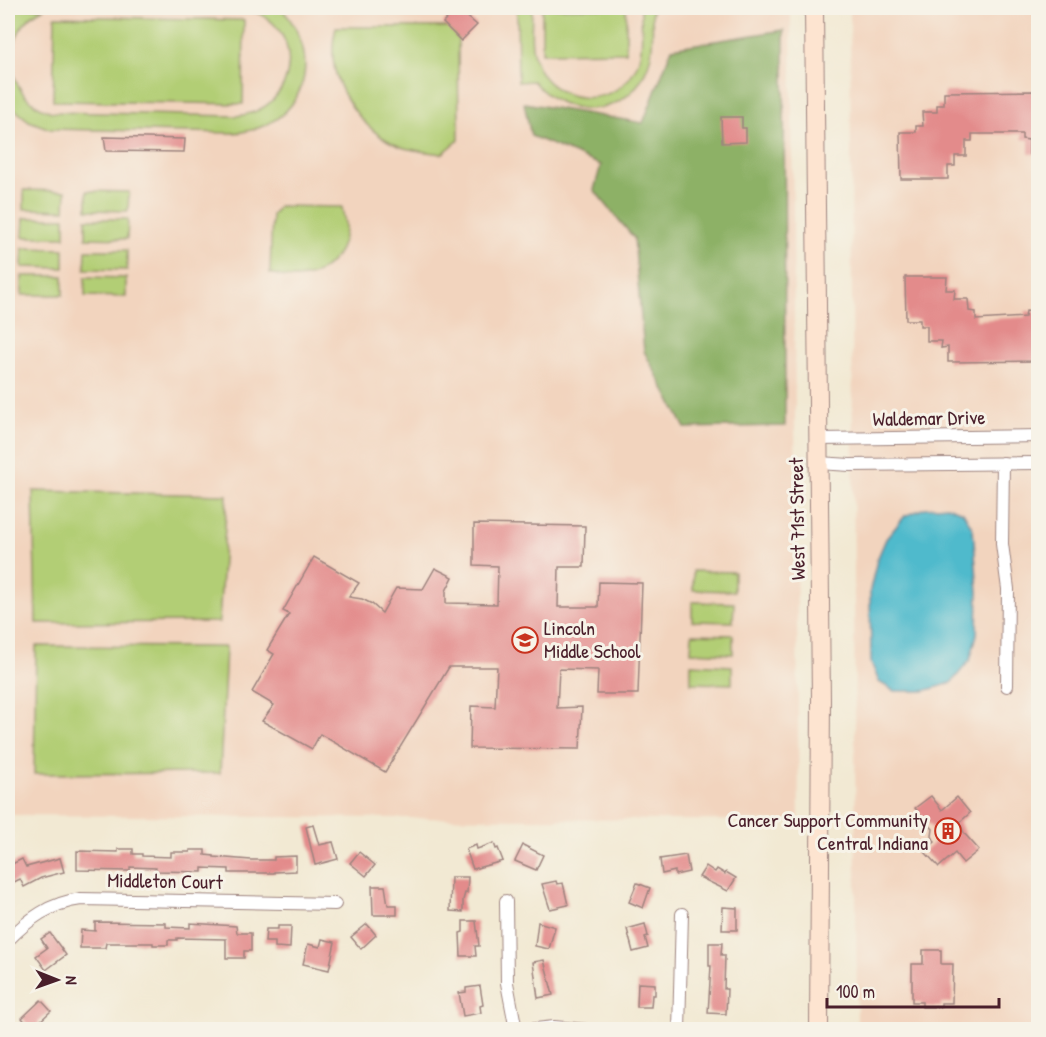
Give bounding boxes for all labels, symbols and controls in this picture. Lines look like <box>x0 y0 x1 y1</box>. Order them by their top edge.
street label: Waldemar Drive <box>872 403 986 432</box>
street label: West 71st Street <box>782 456 811 580</box>
place label: Lincoln Middle School <box>544 614 641 664</box>
school or university icon: Lincoln Middle School <box>510 625 540 655</box>
place label: Cancer Support Community Central Indiana <box>728 806 928 856</box>
building icon: Cancer Support Community Central Indiana <box>933 816 963 846</box>
street label: Middleton Court <box>107 866 224 895</box>
north arrow <box>27 950 87 1010</box>
scale bar <box>827 971 1000 1009</box>
text: N <box>61 976 83 985</box>
text: 100 m <box>836 979 875 1004</box>

